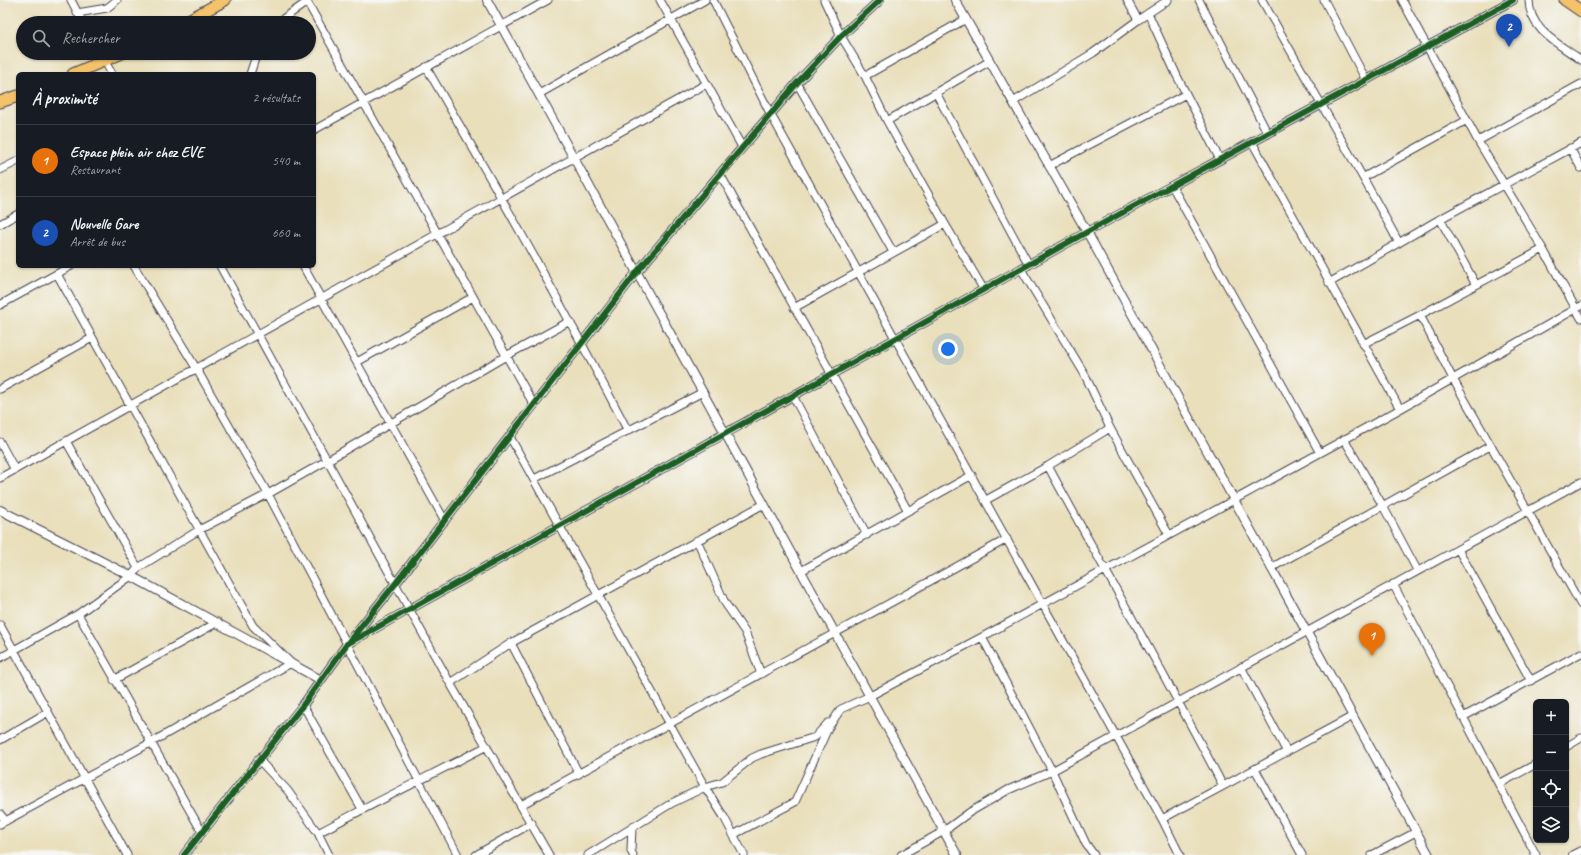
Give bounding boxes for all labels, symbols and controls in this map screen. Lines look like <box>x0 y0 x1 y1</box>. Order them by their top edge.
pin: 2 <box>1496 14 1522 47</box>
search box <box>16 16 316 60</box>
icon: search <box>30 27 52 49</box>
text: Rechercher <box>62 29 120 48</box>
text: À proximité <box>32 88 97 109</box>
text: 2 résultats <box>252 90 300 106</box>
text: Espace plein air chez EVE <box>70 143 204 162</box>
text: 1 <box>42 153 48 169</box>
text: 540 m <box>272 153 300 169</box>
text: Restaurant <box>70 162 120 178</box>
text: Nouvelle Gare <box>70 215 138 234</box>
text: 2 <box>42 225 48 241</box>
text: 660 m <box>272 225 300 241</box>
text: Arrêt de bus <box>70 234 125 250</box>
your location <box>938 339 958 359</box>
pin: 1 <box>1359 623 1385 656</box>
map controls <box>1533 699 1569 843</box>
button: + <box>1533 699 1569 735</box>
button: − <box>1533 735 1569 771</box>
button: locate <box>1533 771 1569 807</box>
button: layers <box>1533 807 1569 843</box>

